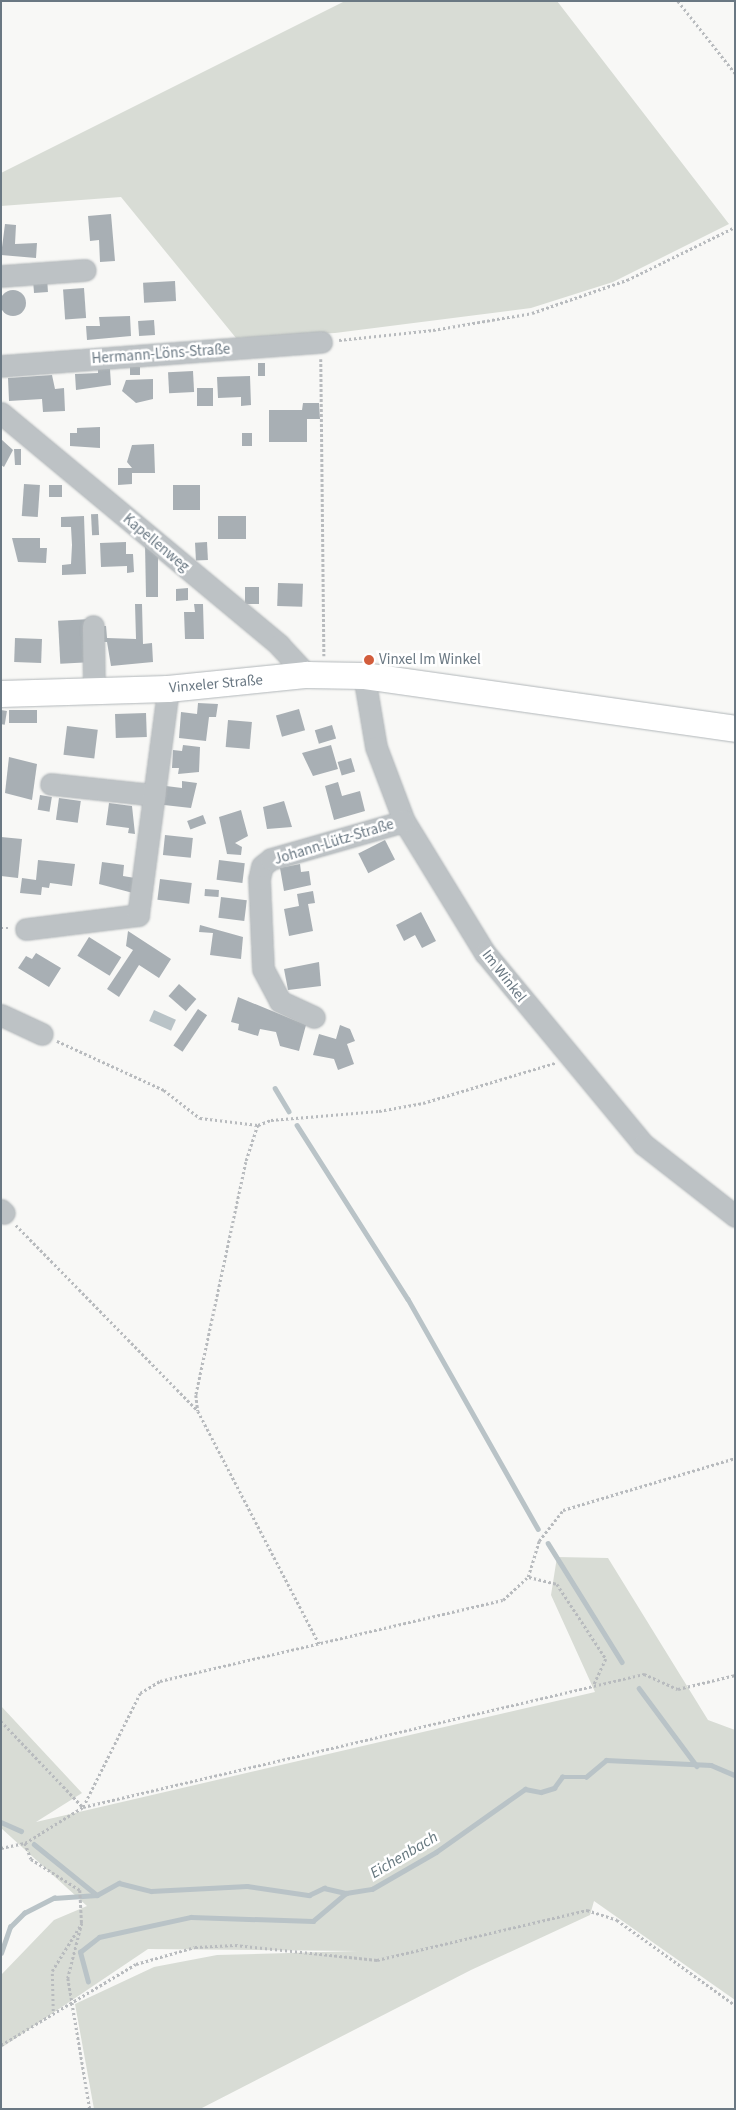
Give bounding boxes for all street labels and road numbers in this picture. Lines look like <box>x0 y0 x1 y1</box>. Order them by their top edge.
street label: Hermann-Löns-Straße <box>91 340 231 368</box>
street label: Kapellenweg <box>119 510 193 576</box>
street label: Vinxeler Straße <box>168 671 264 697</box>
street label: Johann-Lütz-Straße <box>272 815 396 869</box>
street label: Im Winkel <box>478 946 530 1006</box>

